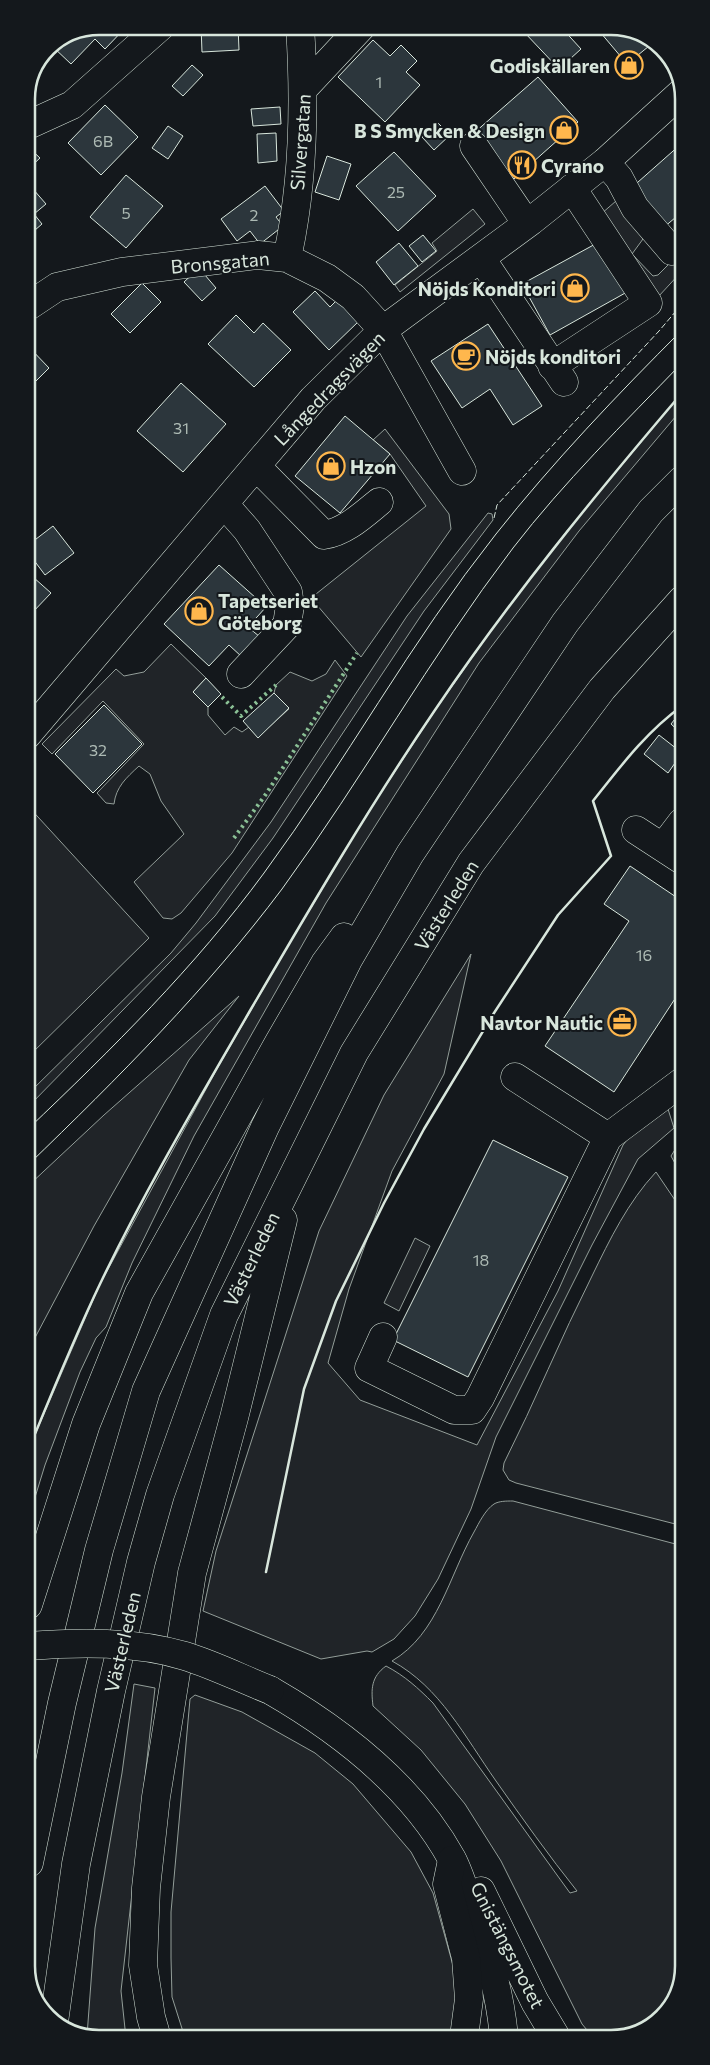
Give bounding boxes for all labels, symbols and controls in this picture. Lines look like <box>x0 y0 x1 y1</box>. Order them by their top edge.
shop icon: Godiskällaren <box>614 50 644 80</box>
place label: Godiskällaren <box>490 54 610 77</box>
house number: 1 <box>376 72 382 91</box>
street label: Silvergatan <box>285 93 315 191</box>
shop icon: B S Smycken & Design <box>549 115 579 145</box>
place label: B S Smycken & Design <box>354 119 545 142</box>
house number: 6B <box>93 131 113 150</box>
restaurant icon: Cyrano <box>507 150 537 180</box>
place label: Cyrano <box>541 154 604 177</box>
house number: 25 <box>387 182 405 201</box>
house number: 5 <box>121 203 131 222</box>
house number: 2 <box>250 205 259 224</box>
street label: Bronsgatan <box>170 246 270 278</box>
shop icon: Nöjds Konditori <box>560 273 590 303</box>
place label: Nöjds Konditori <box>418 277 556 300</box>
street label: Långedragsvägen <box>269 326 389 450</box>
cafe icon: Nöjds konditori <box>451 341 481 371</box>
place label: Nöjds konditori <box>485 345 621 368</box>
house number: 31 <box>173 418 189 437</box>
shop icon: Hzon <box>316 451 346 481</box>
place label: Hzon <box>350 455 396 478</box>
place label: Tapetseriet Göteborg <box>218 589 318 634</box>
shop icon: Tapetseriet Göteborg <box>184 596 214 626</box>
house number: 32 <box>89 740 107 759</box>
street label: Västerleden <box>409 855 483 955</box>
house number: 16 <box>636 945 652 964</box>
office icon: Navtor Nautic <box>607 1007 637 1037</box>
place label: Navtor Nautic <box>480 1011 603 1034</box>
street label: Västerleden <box>218 1208 284 1310</box>
house number: 18 <box>473 1250 489 1269</box>
street label: Västerleden <box>99 1589 145 1695</box>
street label: Gnistängsmotet <box>466 1878 550 2012</box>

